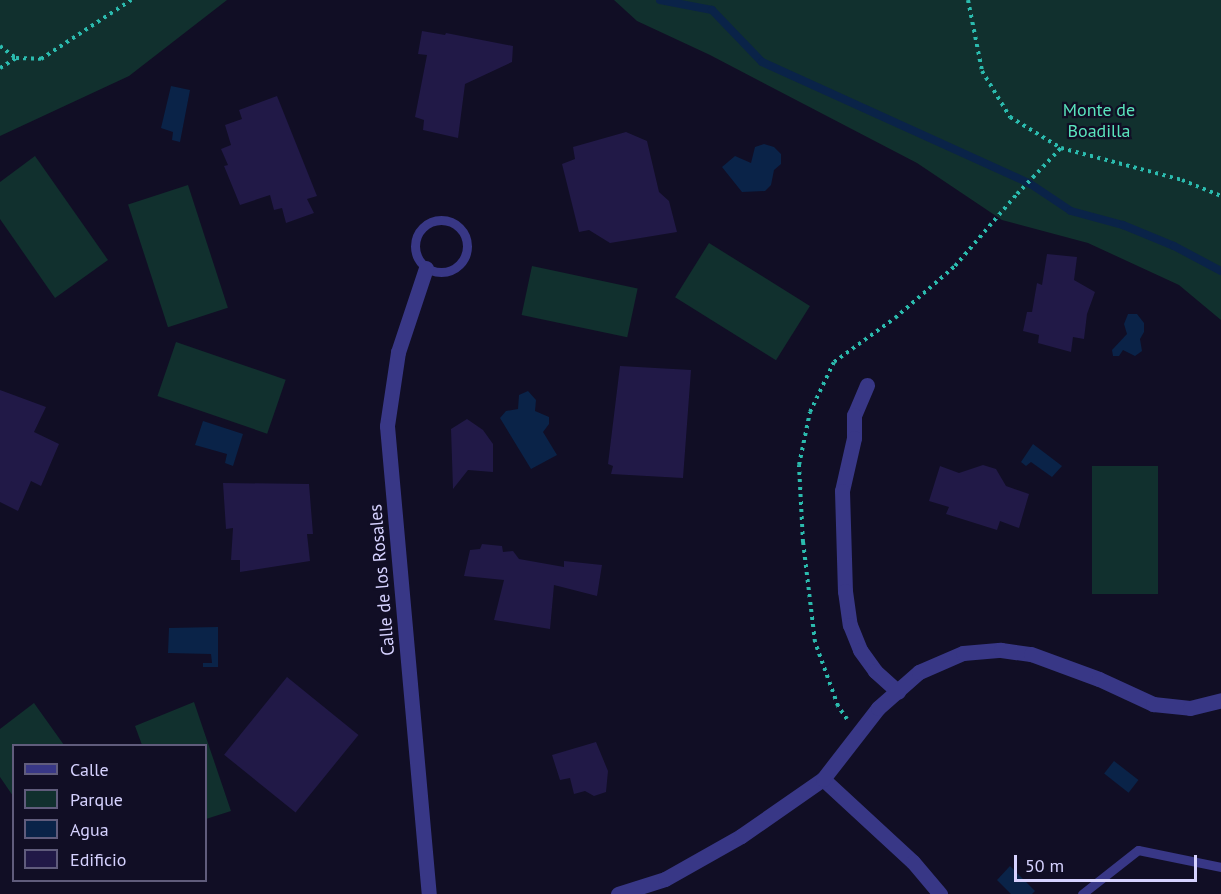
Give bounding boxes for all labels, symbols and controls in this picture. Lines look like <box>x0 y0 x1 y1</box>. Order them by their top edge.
park label: Monte de Boadilla <box>1063 100 1135 142</box>
street label: Calle de los Rosales <box>365 503 399 657</box>
legend <box>12 744 207 882</box>
text: Calle <box>70 758 109 781</box>
text: Parque <box>70 788 123 811</box>
text: Agua <box>70 818 109 841</box>
scale bar <box>1017 843 1200 881</box>
text: Edificio <box>70 848 126 871</box>
text: 50 m <box>1025 854 1064 877</box>

